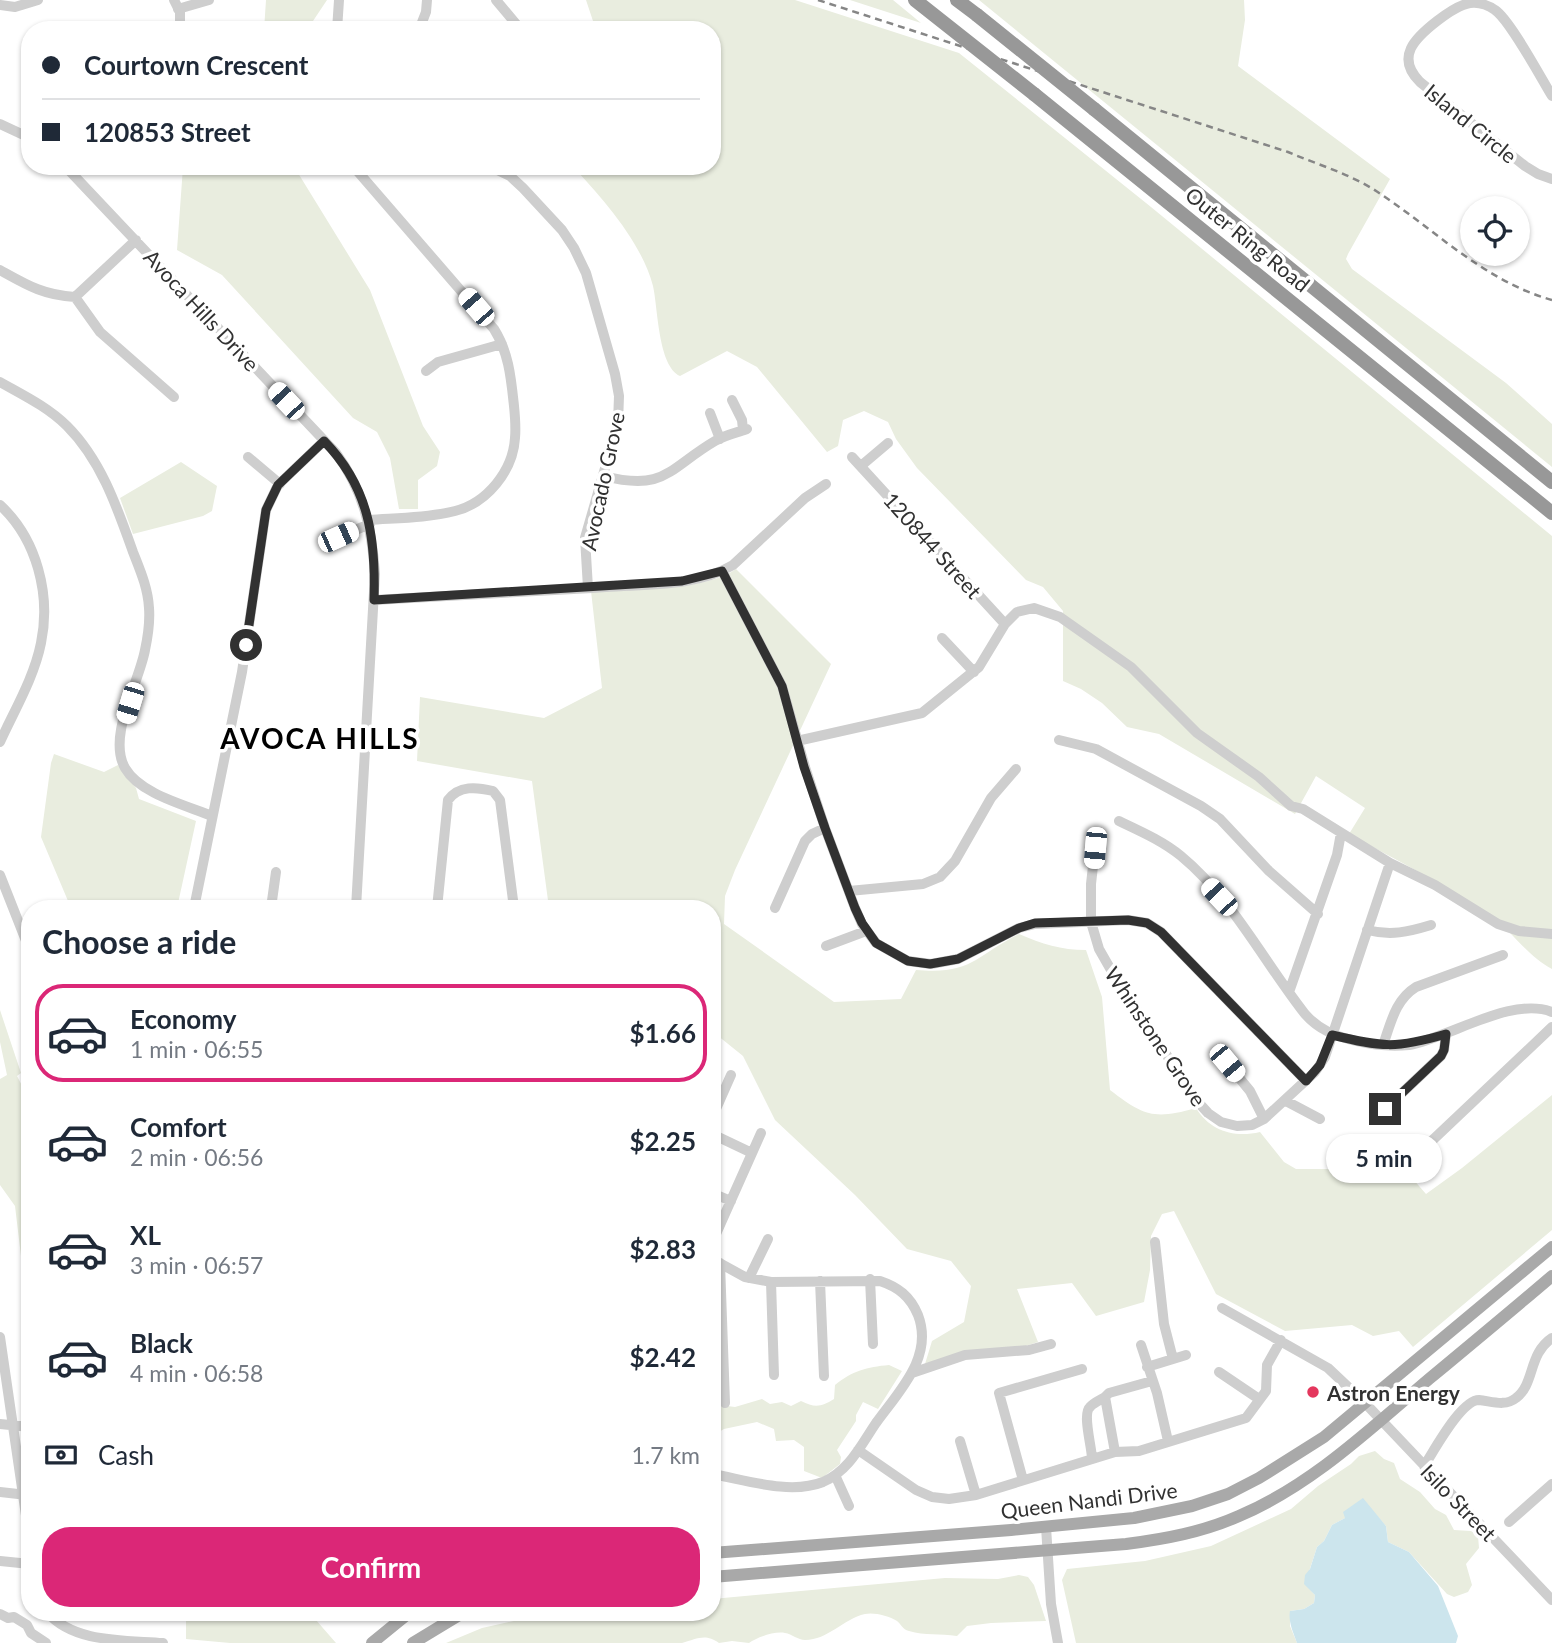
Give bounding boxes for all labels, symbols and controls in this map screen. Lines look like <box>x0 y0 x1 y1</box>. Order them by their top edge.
text: Courtown Crescent <box>84 49 308 81</box>
street label: Island Circle <box>1420 78 1522 168</box>
text: 120853 Street <box>84 116 251 148</box>
street label: Outer Ring Road <box>1181 181 1315 297</box>
map controls <box>1460 196 1530 266</box>
button: locate <box>1460 196 1530 266</box>
street label: Avoca Hills Drive <box>139 244 265 376</box>
car <box>455 284 498 330</box>
car <box>264 378 309 424</box>
street label: Avocado Grove <box>575 409 629 553</box>
street label: 120844 Street <box>879 487 987 603</box>
car <box>315 519 362 555</box>
route start <box>230 629 262 661</box>
car <box>114 680 147 726</box>
district label: AVOCA HILLS <box>219 721 420 755</box>
car <box>1083 826 1108 870</box>
car <box>1197 874 1242 920</box>
text: Choose a ride <box>42 922 236 961</box>
street label: Whinstone Grove <box>1100 962 1212 1110</box>
icon: car <box>46 1002 109 1065</box>
text: Economy <box>130 1003 236 1035</box>
text: $1.66 <box>630 1017 696 1049</box>
text: 1 min · 06:55 <box>130 1035 263 1063</box>
car <box>1206 1040 1249 1086</box>
route end <box>1369 1093 1401 1125</box>
icon: car <box>46 1110 109 1173</box>
text: Comfort <box>130 1111 227 1143</box>
text: $2.25 <box>630 1125 696 1157</box>
callout: 5 min <box>1327 1134 1443 1182</box>
text: 2 min · 06:56 <box>130 1143 263 1171</box>
text: 5 min <box>1355 1144 1413 1172</box>
icon: car <box>46 1218 109 1281</box>
text: XL <box>130 1219 161 1251</box>
text: $2.83 <box>630 1233 696 1265</box>
text: 3 min · 06:57 <box>130 1251 263 1279</box>
icon: car <box>46 1326 109 1389</box>
text: Black <box>130 1327 193 1359</box>
text: $2.42 <box>630 1341 696 1373</box>
text: 4 min · 06:58 <box>130 1359 263 1387</box>
place label: Astron Energy <box>1326 1380 1461 1405</box>
marker: Astron Energy <box>1305 1384 1321 1400</box>
icon: cash <box>42 1436 80 1474</box>
text: Cash <box>98 1439 154 1471</box>
text: 1.7 km <box>631 1441 700 1469</box>
street label: Isilo Street <box>1416 1458 1502 1546</box>
street label: Queen Nandi Drive <box>999 1477 1179 1523</box>
button: Confirm <box>42 1527 700 1607</box>

